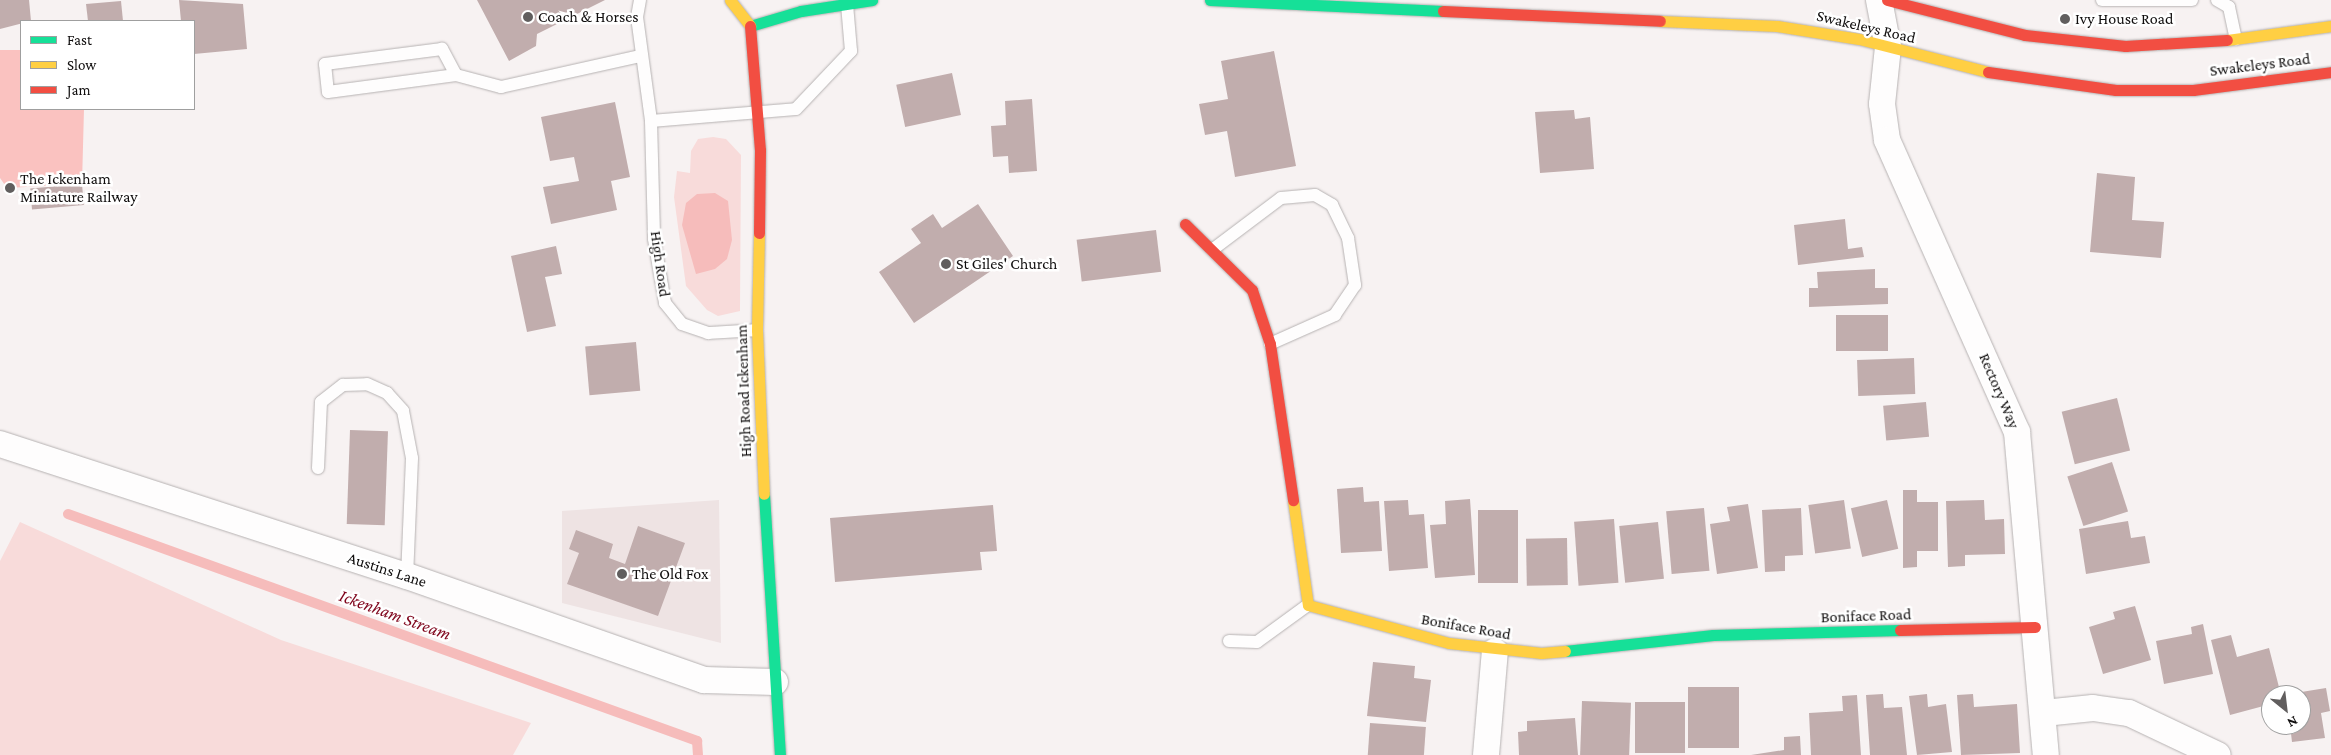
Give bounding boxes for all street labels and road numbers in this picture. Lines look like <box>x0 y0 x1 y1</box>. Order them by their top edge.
street label: Swakeleys Road <box>1815 6 1917 48</box>
street label: Swakeleys Road <box>2209 49 2311 81</box>
street label: High Road <box>646 230 674 298</box>
street label: High Road Ickenham <box>732 324 756 458</box>
street label: Rectory Way <box>1974 350 2024 432</box>
street label: Austins Lane <box>345 548 429 592</box>
street label: Boniface Road <box>1820 605 1912 627</box>
street label: Boniface Road <box>1420 610 1512 644</box>

